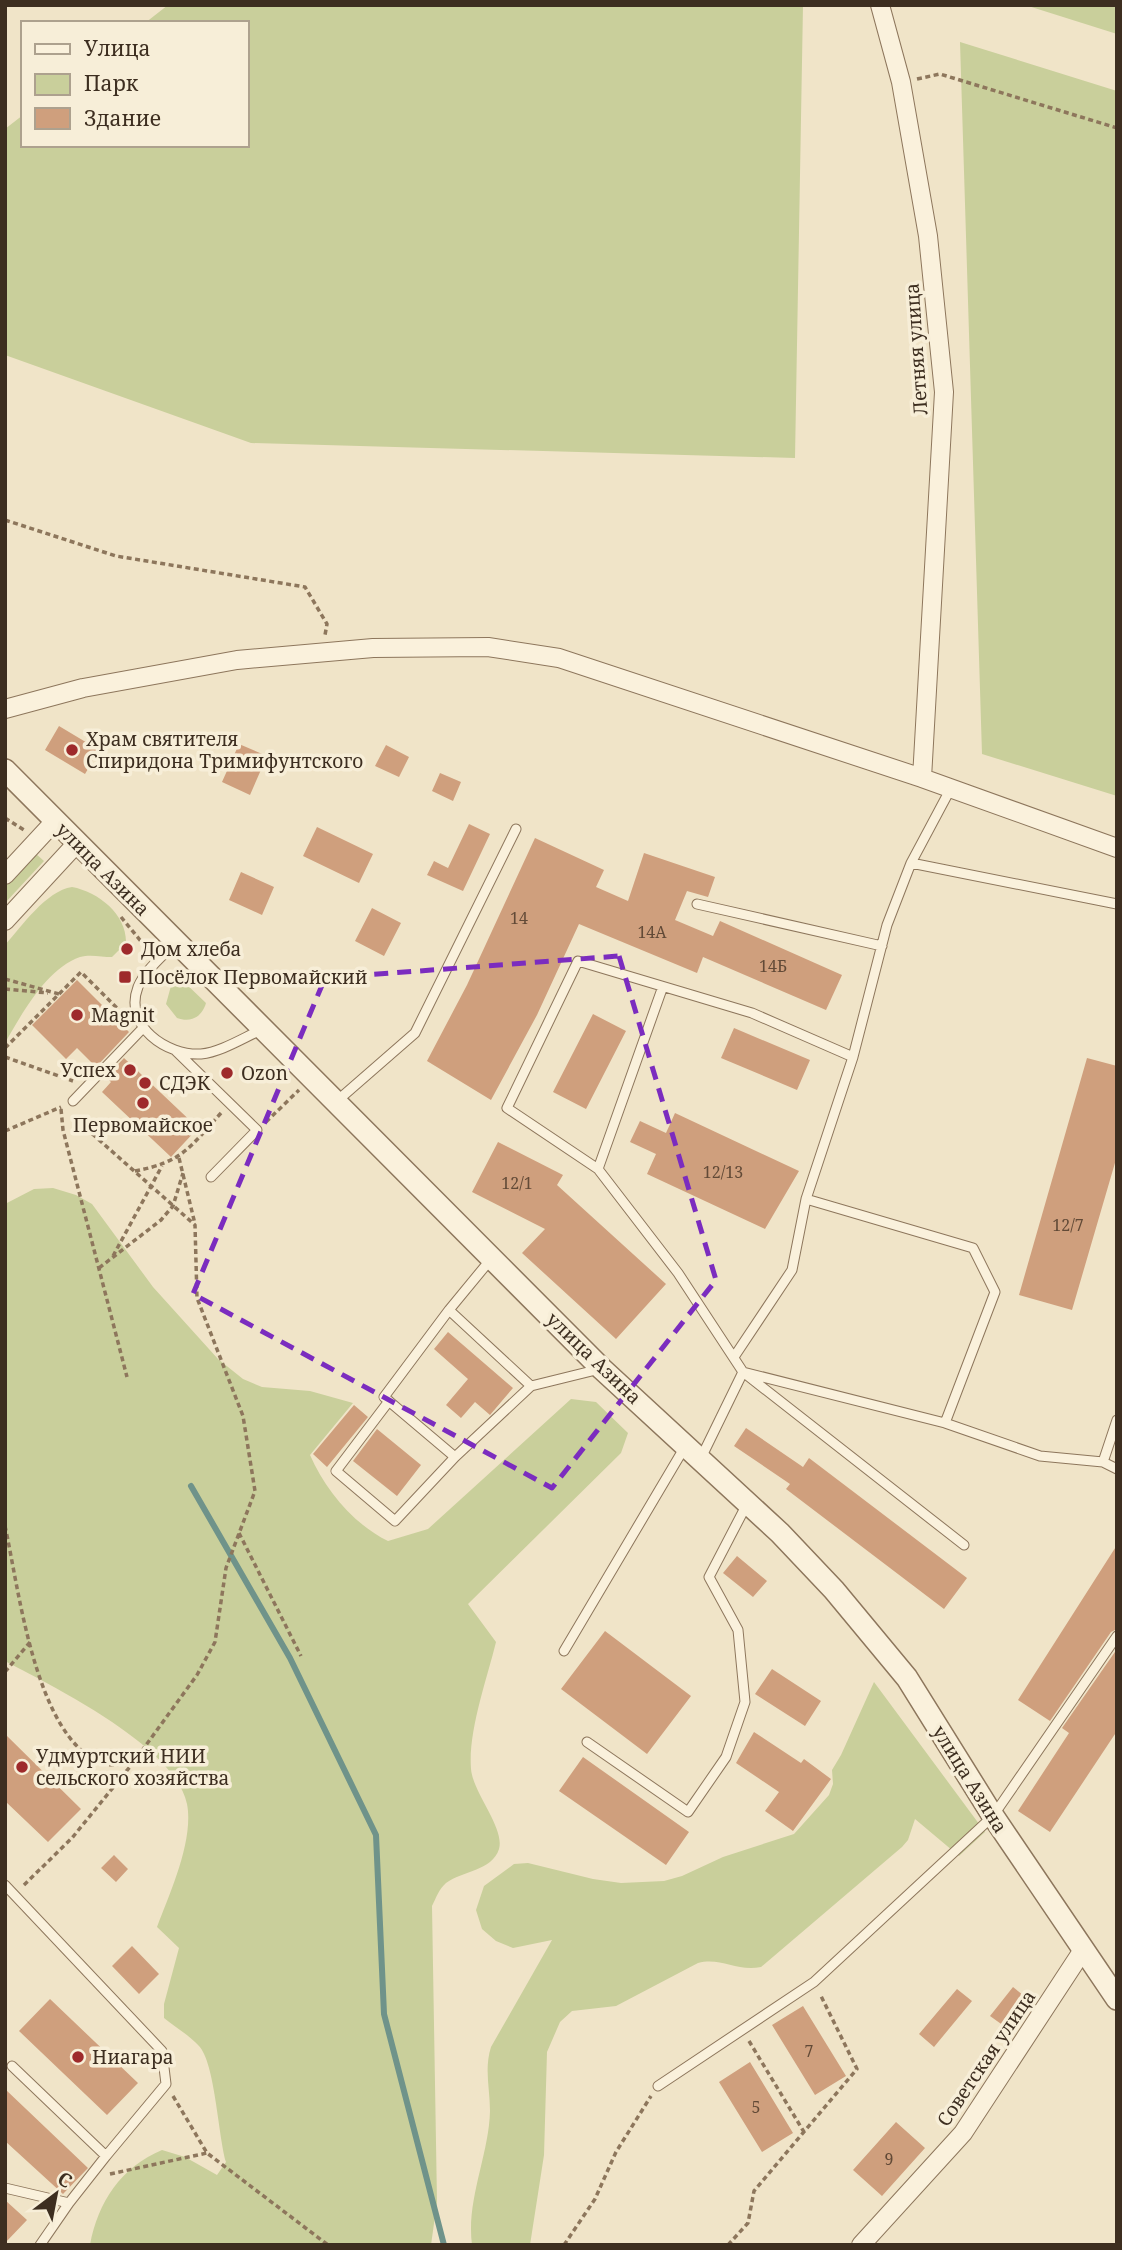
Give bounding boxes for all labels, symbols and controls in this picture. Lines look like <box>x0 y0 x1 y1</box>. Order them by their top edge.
legend <box>21 21 248 147</box>
text: Улица <box>84 34 151 62</box>
text: Парк <box>84 69 139 97</box>
text: Здание <box>84 104 161 132</box>
street label: Летняя улица <box>898 282 934 416</box>
place label: Храм святителя Спиридона Тримифунтского <box>86 726 363 774</box>
marker: Храм святителя Спиридона Тримифунтского <box>64 742 80 758</box>
street label: улица Азина <box>51 817 155 921</box>
house number: 14 <box>510 907 528 929</box>
house number: 14А <box>637 921 667 943</box>
place label: Дом хлеба <box>141 936 241 962</box>
marker: Дом хлеба <box>119 941 135 957</box>
house number: 14Б <box>759 955 787 977</box>
place label: Посёлок Первомайский <box>139 964 368 990</box>
marker: Посёлок Первомайский <box>117 969 133 985</box>
place label: Magnit <box>91 1002 155 1028</box>
marker: Magnit <box>69 1007 85 1023</box>
place label: Успех <box>61 1057 116 1083</box>
place label: Ozon <box>241 1060 288 1086</box>
marker: Успех <box>122 1062 138 1078</box>
marker: Ozon <box>219 1065 235 1081</box>
place label: СДЭК <box>159 1070 211 1096</box>
marker: СДЭК <box>137 1075 153 1091</box>
marker: Первомайское <box>135 1095 151 1111</box>
place label: Первомайское <box>73 1112 213 1138</box>
house number: 12/13 <box>703 1161 743 1183</box>
house number: 12/1 <box>501 1172 533 1194</box>
house number: 12/7 <box>1052 1214 1084 1236</box>
street label: улица Азина <box>541 1306 647 1410</box>
street label: улица Азина <box>927 1720 1013 1838</box>
place label: Удмуртский НИИ сельского хозяйства <box>36 1743 229 1791</box>
marker: Удмуртский НИИ сельского хозяйства <box>14 1759 30 1775</box>
street label: Советская улица <box>931 1985 1041 2131</box>
house number: 7 <box>805 2040 814 2062</box>
place label: Ниагара <box>92 2044 174 2070</box>
marker: Ниагара <box>70 2049 86 2065</box>
house number: 5 <box>752 2096 760 2118</box>
house number: 9 <box>885 2148 893 2170</box>
north arrow <box>21 2159 91 2229</box>
text: С <box>53 2165 77 2194</box>

